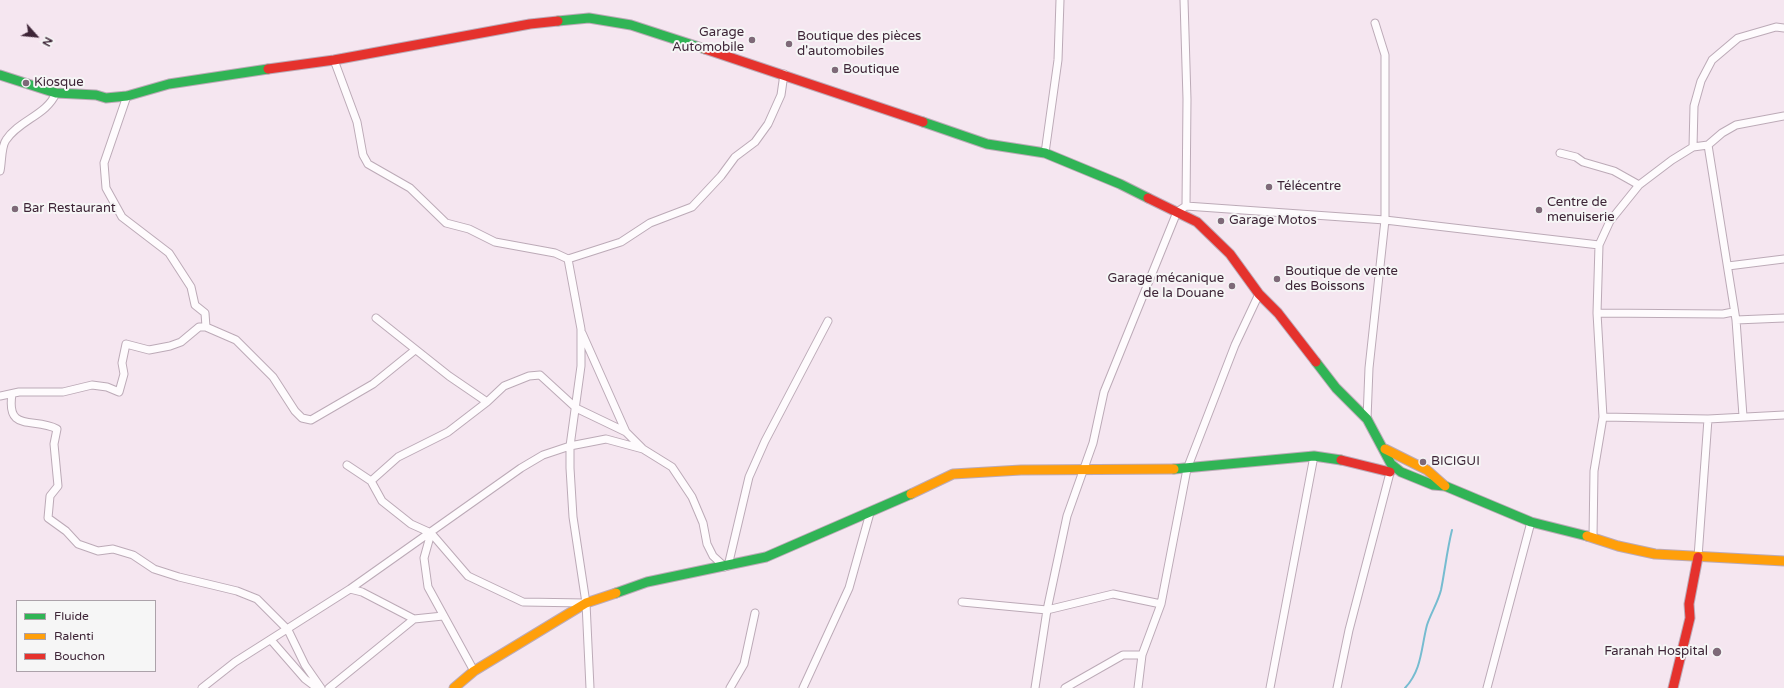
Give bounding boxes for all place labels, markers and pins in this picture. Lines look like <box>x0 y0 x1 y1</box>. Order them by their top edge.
place label: Garage Automobile <box>672 25 744 56</box>
place label: Boutique des pièces d'automobiles <box>797 29 921 60</box>
marker: Garage Automobile <box>747 35 757 45</box>
marker: Boutique des pièces d'automobiles <box>784 39 794 49</box>
place label: Boutique <box>843 62 899 78</box>
marker: Boutique <box>830 65 840 75</box>
place label: Kiosque <box>34 75 84 91</box>
marker: Kiosque <box>21 78 31 88</box>
place label: Télécentre <box>1277 179 1341 195</box>
marker: Télécentre <box>1264 182 1274 192</box>
place label: Centre de menuiserie <box>1547 195 1614 226</box>
place label: Bar Restaurant <box>23 201 116 217</box>
marker: Bar Restaurant <box>10 204 20 214</box>
marker: Centre de menuiserie <box>1534 205 1544 215</box>
place label: Garage Motos <box>1229 213 1317 229</box>
marker: Garage Motos <box>1216 216 1226 226</box>
place label: Boutique de vente des Boissons <box>1285 264 1398 295</box>
place label: Garage mécanique de la Douane <box>1107 271 1224 302</box>
marker: Boutique de vente des Boissons <box>1272 274 1282 284</box>
marker: Garage mécanique de la Douane <box>1227 281 1237 291</box>
place label: BICIGUI <box>1431 454 1480 470</box>
marker: BICIGUI <box>1418 457 1428 467</box>
place label: Faranah Hospital <box>1604 644 1708 660</box>
marker: Faranah Hospital <box>1711 646 1723 658</box>

